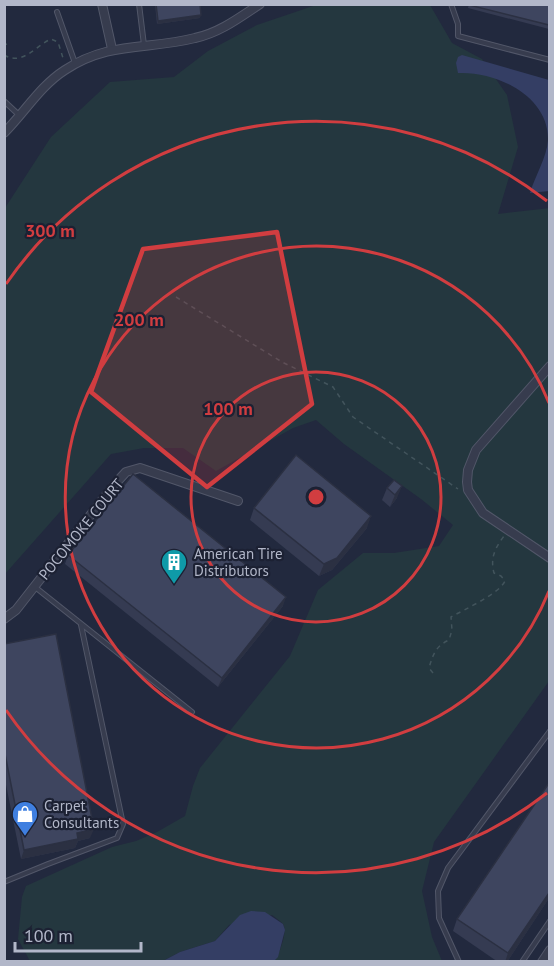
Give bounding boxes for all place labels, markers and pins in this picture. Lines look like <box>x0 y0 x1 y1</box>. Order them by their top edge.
centre of rings <box>306 487 326 507</box>
place label: American Tire Distributors <box>194 544 283 580</box>
building icon: American Tire Distributors <box>159 547 189 585</box>
place label: Carpet Consultants <box>44 796 119 832</box>
shop icon: Carpet Consultants <box>10 799 40 837</box>

